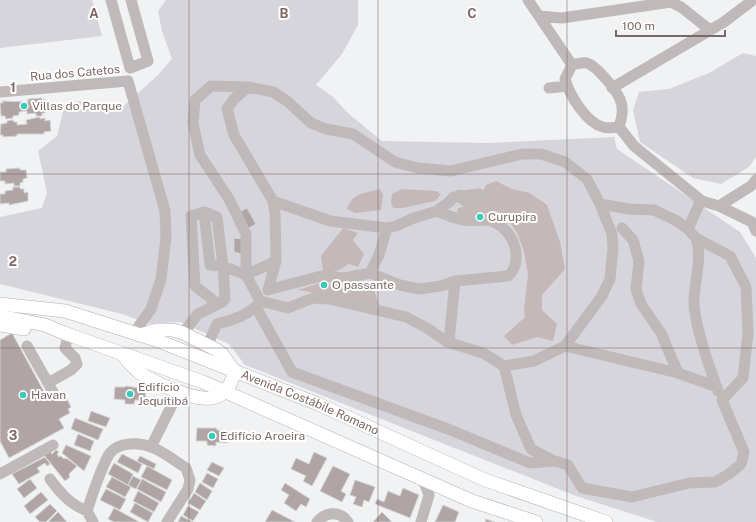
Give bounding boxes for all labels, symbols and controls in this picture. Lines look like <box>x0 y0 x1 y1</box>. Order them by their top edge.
text: A <box>89 6 99 21</box>
text: B <box>280 6 289 21</box>
text: C <box>467 6 477 21</box>
scale bar <box>616 12 725 38</box>
text: 100 m <box>622 19 655 33</box>
street label: Rua dos Catetos <box>29 62 121 84</box>
text: 1 <box>10 80 16 95</box>
place label: Villas do Parque <box>32 99 122 113</box>
marker: Villas do Parque <box>19 101 29 111</box>
place label: Curupira <box>488 210 536 224</box>
marker: Curupira <box>475 212 485 222</box>
text: 2 <box>9 254 17 269</box>
place label: O passante <box>332 278 394 292</box>
marker: O passante <box>319 280 329 290</box>
street label: Avenida Costábile Romano <box>239 367 381 438</box>
place label: Edifício Jequitibá <box>138 380 188 408</box>
place label: Havan <box>31 388 66 402</box>
marker: Edifício Jequitibá <box>125 389 135 399</box>
marker: Havan <box>18 390 28 400</box>
text: 3 <box>9 428 18 443</box>
place label: Edifício Aroeira <box>220 429 305 443</box>
marker: Edifício Aroeira <box>207 431 217 441</box>

